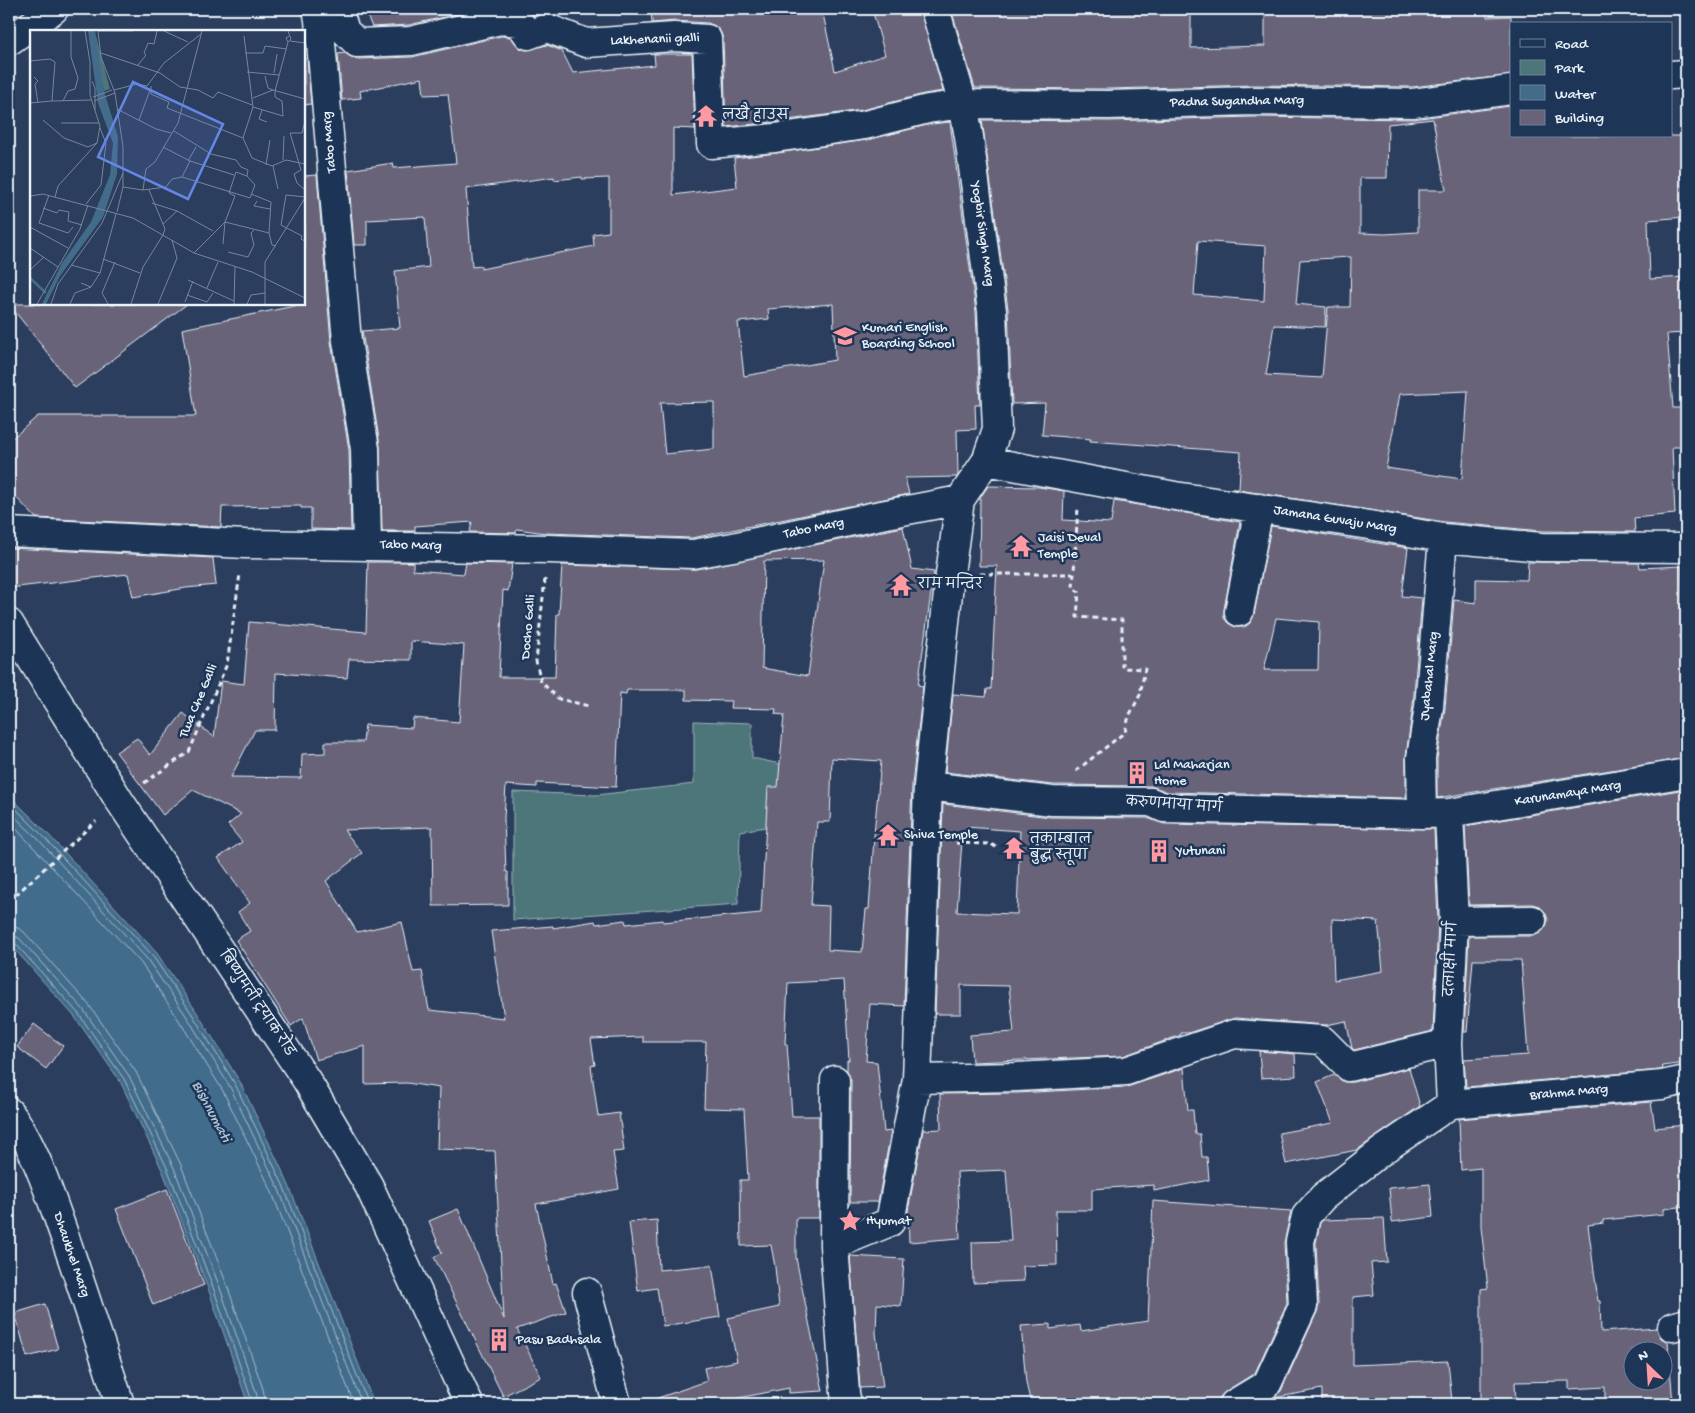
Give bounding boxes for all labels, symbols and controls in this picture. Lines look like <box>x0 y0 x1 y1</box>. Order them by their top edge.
legend <box>1510 22 1672 138</box>
inset map <box>30 30 305 305</box>
street label: Lakhenanii galli <box>610 30 700 50</box>
text: Road <box>1555 36 1589 54</box>
text: Park <box>1554 60 1585 78</box>
text: Water <box>1555 86 1597 104</box>
street label: Padna Sugandha Marg <box>1169 92 1304 112</box>
place label: लखै हाउस <box>722 101 790 125</box>
temple icon: लखै हाउस <box>693 103 719 129</box>
text: Building <box>1554 110 1604 128</box>
street label: Tabo Marg <box>319 111 341 174</box>
street label: Yogbir Singh Marg <box>966 178 998 288</box>
place label: Kumari English Boarding School <box>861 320 955 353</box>
school or university icon: Kumari English Boarding School <box>832 323 858 349</box>
street label: Jamana Guvaju Marg <box>1272 502 1398 538</box>
street label: Tabo Marg <box>781 514 846 544</box>
place label: Jaisi Deval Temple <box>1037 530 1101 563</box>
temple icon: Jaisi Deval Temple <box>1008 533 1034 559</box>
street label: Tabo Marg <box>379 537 442 555</box>
temple icon: राम मन्दिर <box>888 572 914 598</box>
place label: राम मन्दिर <box>917 572 984 594</box>
street label: Docho Galli <box>518 594 540 661</box>
street label: Jyabahal Marg <box>1417 631 1443 721</box>
street label: Twa Che Galli <box>175 661 222 742</box>
place label: Lal Maharjan Home <box>1154 757 1230 790</box>
building icon: Lal Maharjan Home <box>1124 760 1150 786</box>
street label: Karunamaya Marg <box>1514 777 1622 811</box>
street label: करुणमाया मार्ग <box>1124 789 1225 818</box>
temple icon: Shiva Temple <box>875 822 901 848</box>
place label: Shiva Temple <box>904 827 979 844</box>
place label: तुकाम्बाल बुद्ध स्तूपा <box>1029 831 1092 866</box>
temple icon: तुकाम्बाल बुद्ध स्तूपा <box>1001 835 1027 861</box>
building icon: Yutunani <box>1146 838 1172 864</box>
place label: Yutunani <box>1174 843 1225 860</box>
street label: दलाक्षी मार्ग <box>1437 920 1463 998</box>
street label: बिष्णुमती ट्रयाक रोड <box>214 944 302 1061</box>
water label: Bishnumati <box>187 1078 235 1147</box>
street label: Brahma Marg <box>1528 1081 1609 1105</box>
place icon: Hyumat <box>837 1208 863 1234</box>
street label: Dhaukhel Marg <box>48 1209 93 1300</box>
place label: Hyumat <box>866 1213 912 1230</box>
building icon: Pasu Badhsala <box>486 1327 512 1353</box>
place label: Pasu Badhsala <box>515 1332 602 1349</box>
north arrow <box>1622 1340 1672 1390</box>
text: N <box>1636 1347 1651 1366</box>

